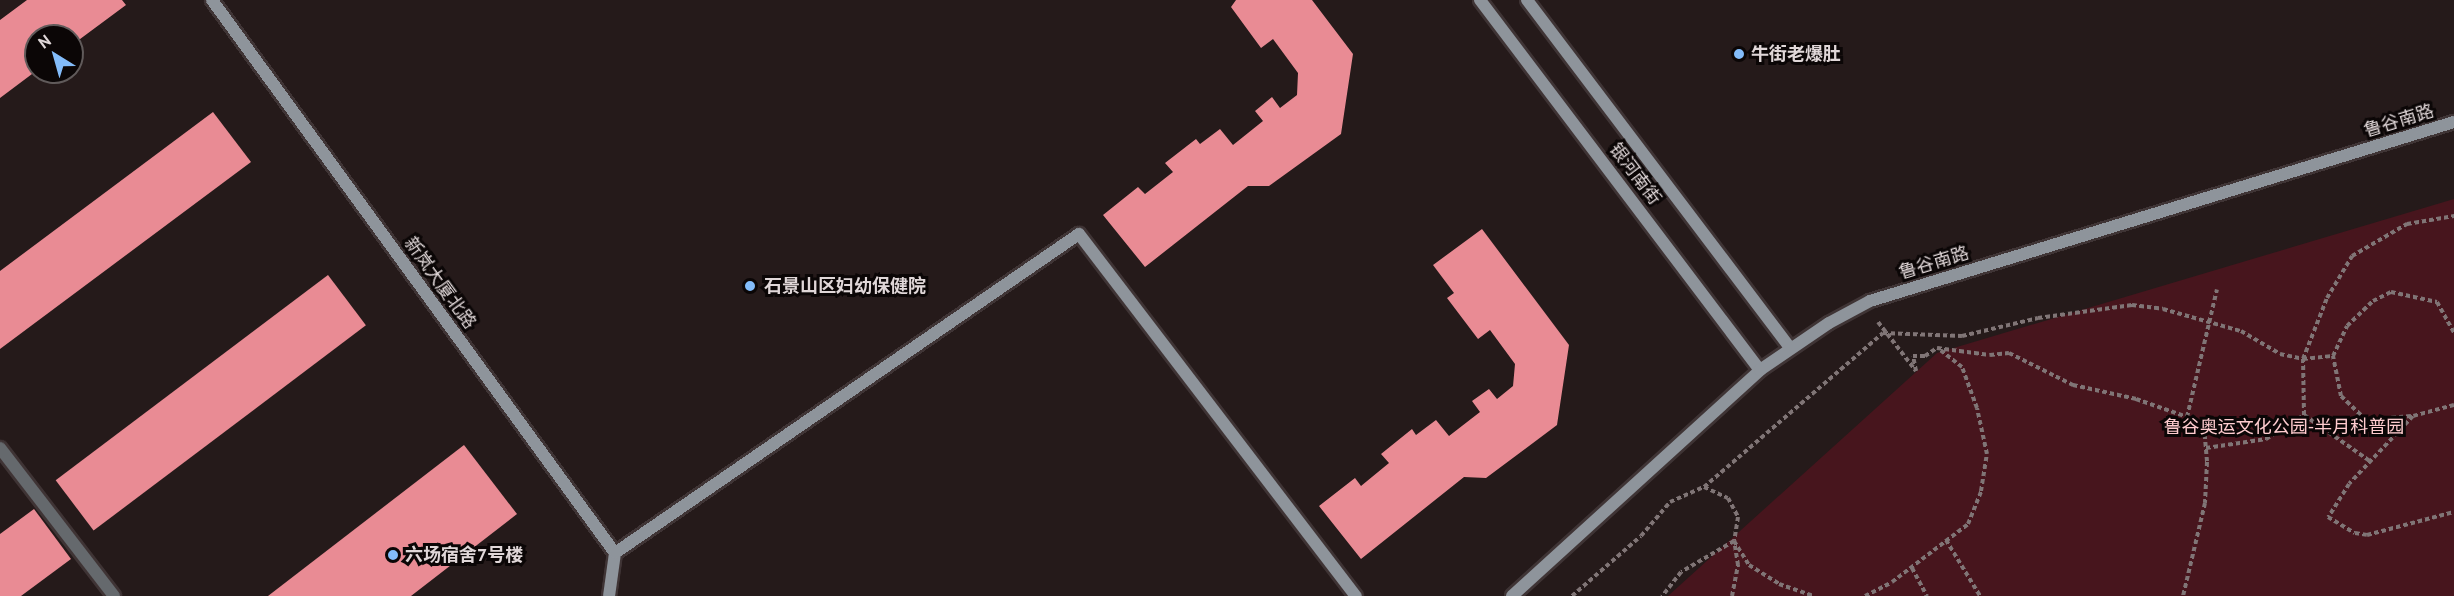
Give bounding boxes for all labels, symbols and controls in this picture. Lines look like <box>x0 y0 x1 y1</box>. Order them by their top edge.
north arrow <box>24 24 84 84</box>
text: N <box>34 30 55 52</box>
place label: 牛街老爆肚 <box>1751 43 1841 65</box>
marker: 牛街老爆肚 <box>1732 47 1746 61</box>
street label: 鲁谷南路 <box>2361 100 2437 142</box>
street label: 银河南街 <box>1605 139 1665 209</box>
street label: 新岚大厦北路 <box>400 233 480 333</box>
street label: 鲁谷南路 <box>1896 242 1972 284</box>
place label: 石景山区妇幼保健院 <box>764 275 926 297</box>
marker: 石景山区妇幼保健院 <box>741 277 759 295</box>
park label: 鲁谷奥运文化公园-半月科普园 <box>2164 416 2404 438</box>
place label: 六场宿舍7号楼 <box>405 544 523 566</box>
marker: 六场宿舍7号楼 <box>386 548 400 562</box>

